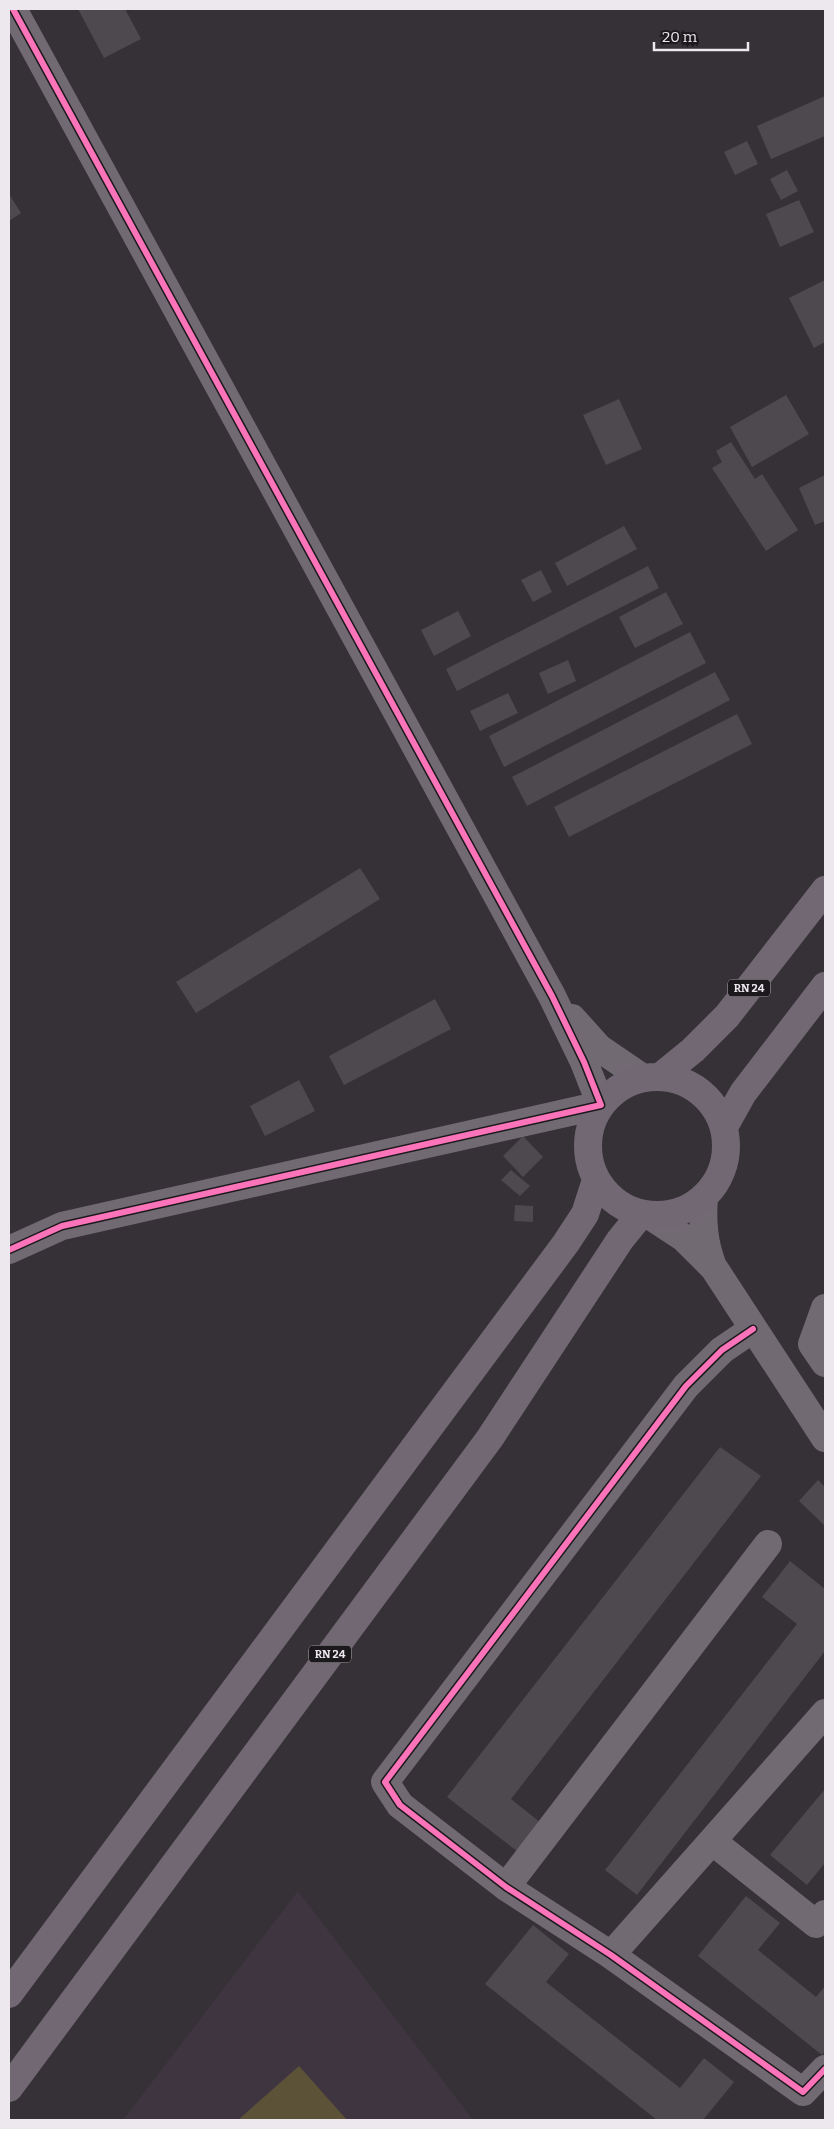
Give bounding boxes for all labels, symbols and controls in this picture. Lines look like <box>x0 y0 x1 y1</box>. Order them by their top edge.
scale bar <box>654 20 748 52</box>
text: 20 m <box>662 28 698 46</box>
road number: RN 24 <box>728 980 770 996</box>
road number: RN 24 <box>309 1646 351 1662</box>

